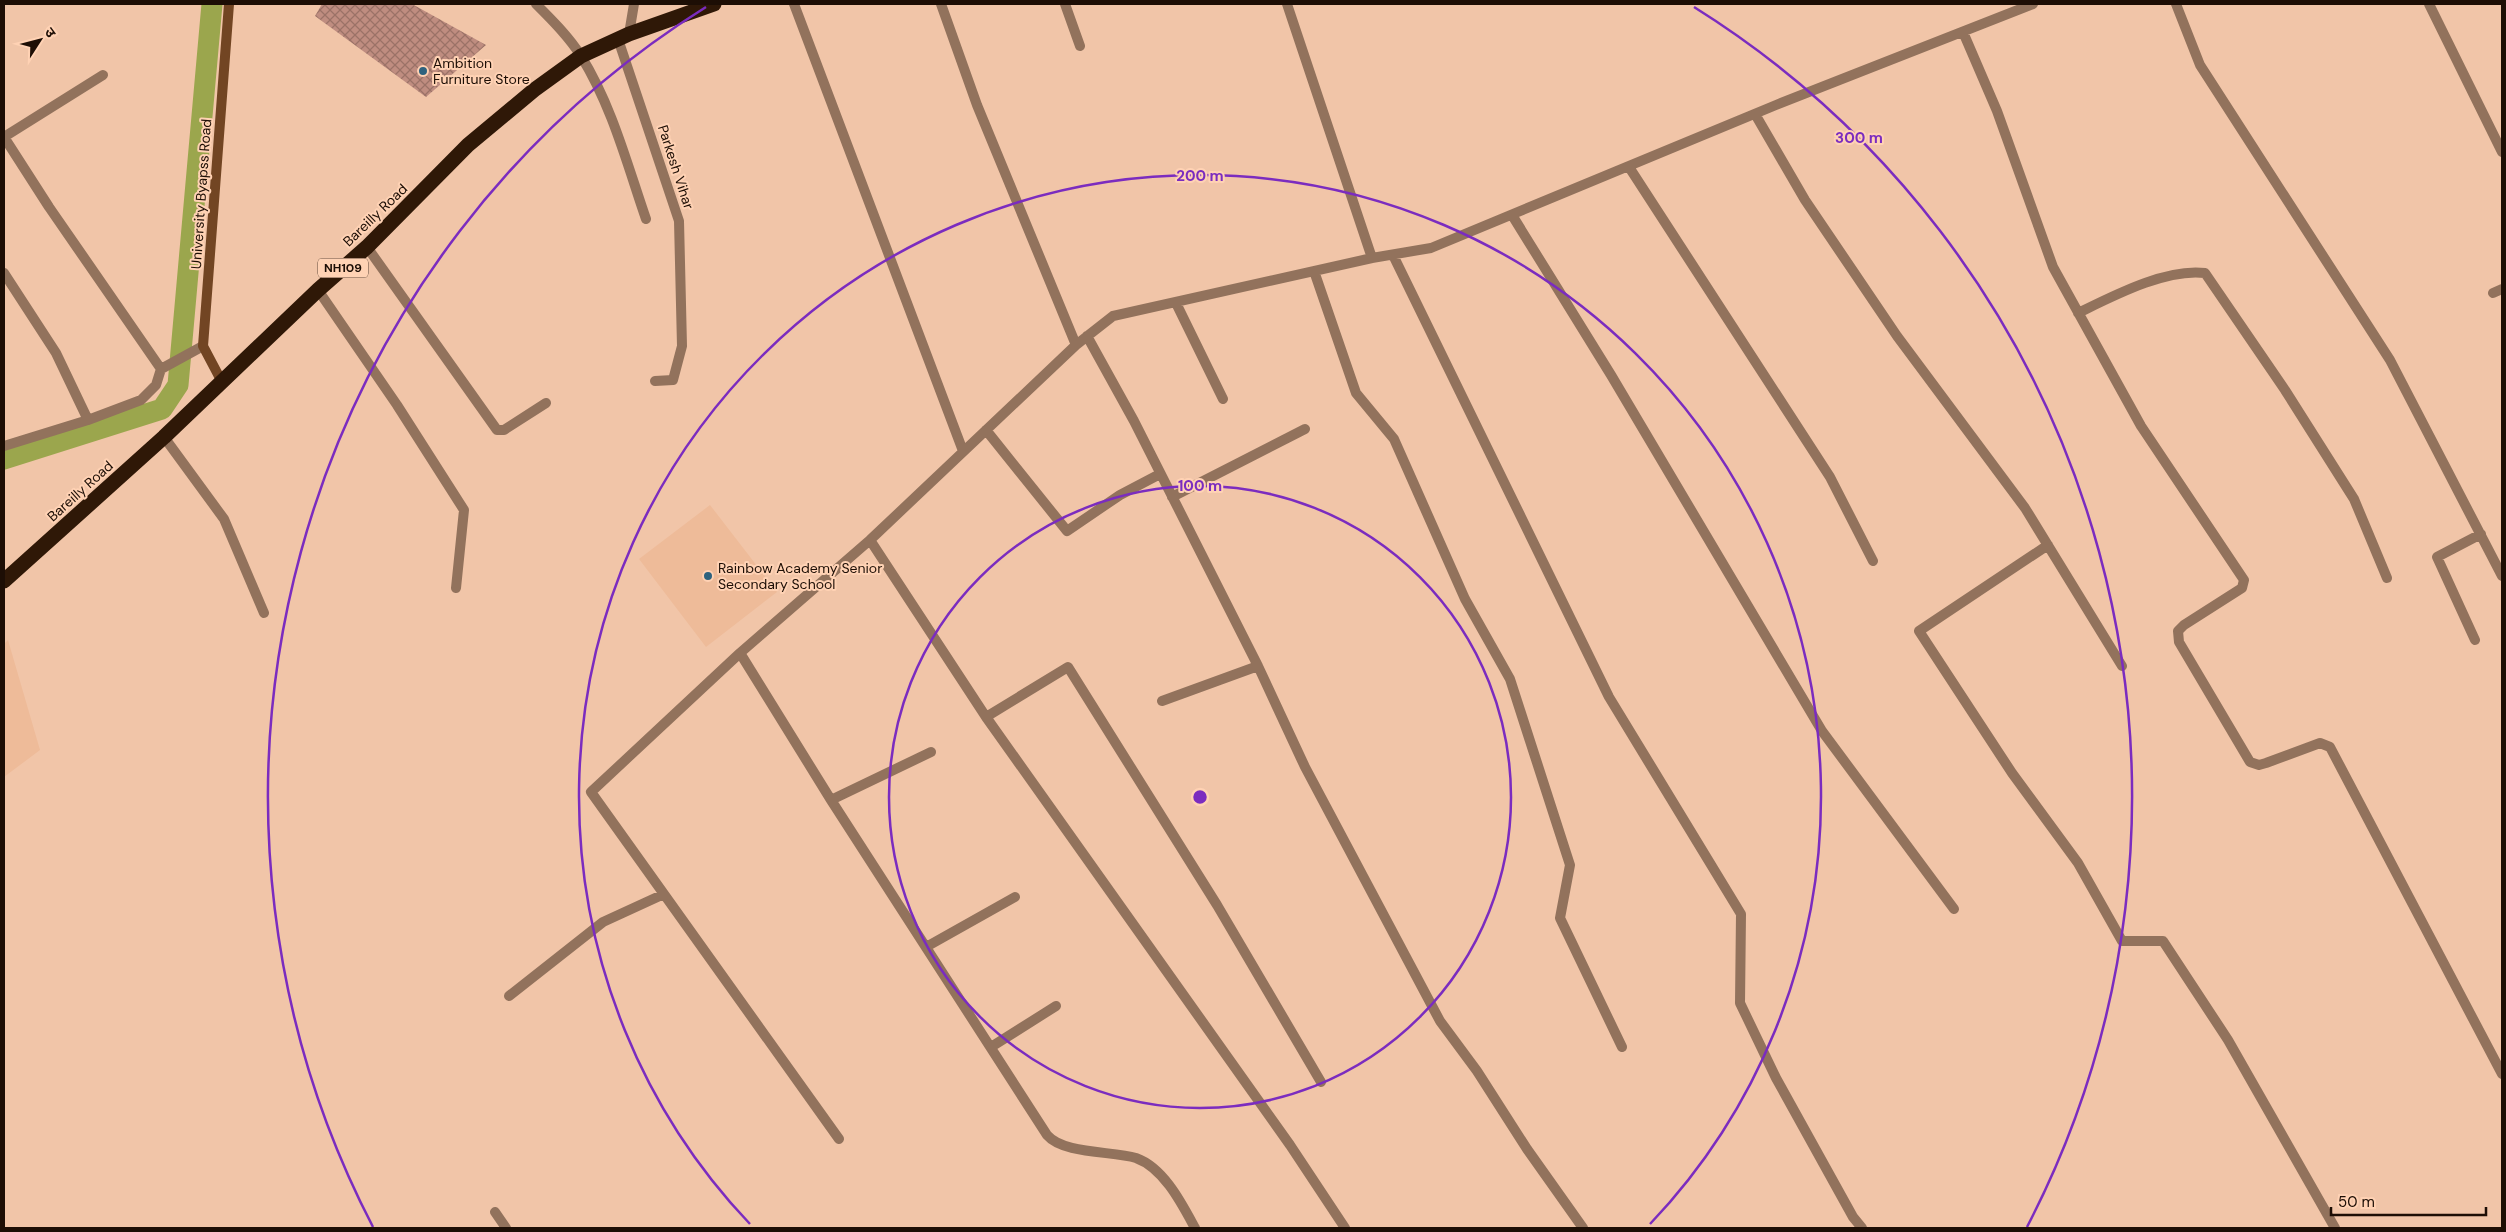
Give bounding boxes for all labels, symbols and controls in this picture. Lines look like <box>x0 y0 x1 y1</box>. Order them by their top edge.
north arrow <box>15 15 65 65</box>
text: उ <box>41 24 61 42</box>
place label: Ambition Furniture Store <box>433 54 530 88</box>
marker: Ambition Furniture Store <box>417 65 429 77</box>
street label: University Byapss Road <box>187 118 215 270</box>
street label: Parkesh Vihar <box>654 123 698 211</box>
text: 300 m <box>1835 128 1883 148</box>
text: 200 m <box>1176 166 1224 186</box>
street label: Bareilly Road <box>339 180 411 250</box>
road number: NH109 <box>318 258 368 278</box>
street label: Bareilly Road <box>43 457 117 525</box>
text: 100 m <box>1178 476 1222 496</box>
place label: Rainbow Academy Senior Secondary School <box>718 559 882 593</box>
marker: Rainbow Academy Senior Secondary School <box>702 570 714 582</box>
centre of rings <box>1191 788 1209 806</box>
scale bar <box>2331 1184 2486 1216</box>
text: 50 m <box>2338 1192 2375 1212</box>

